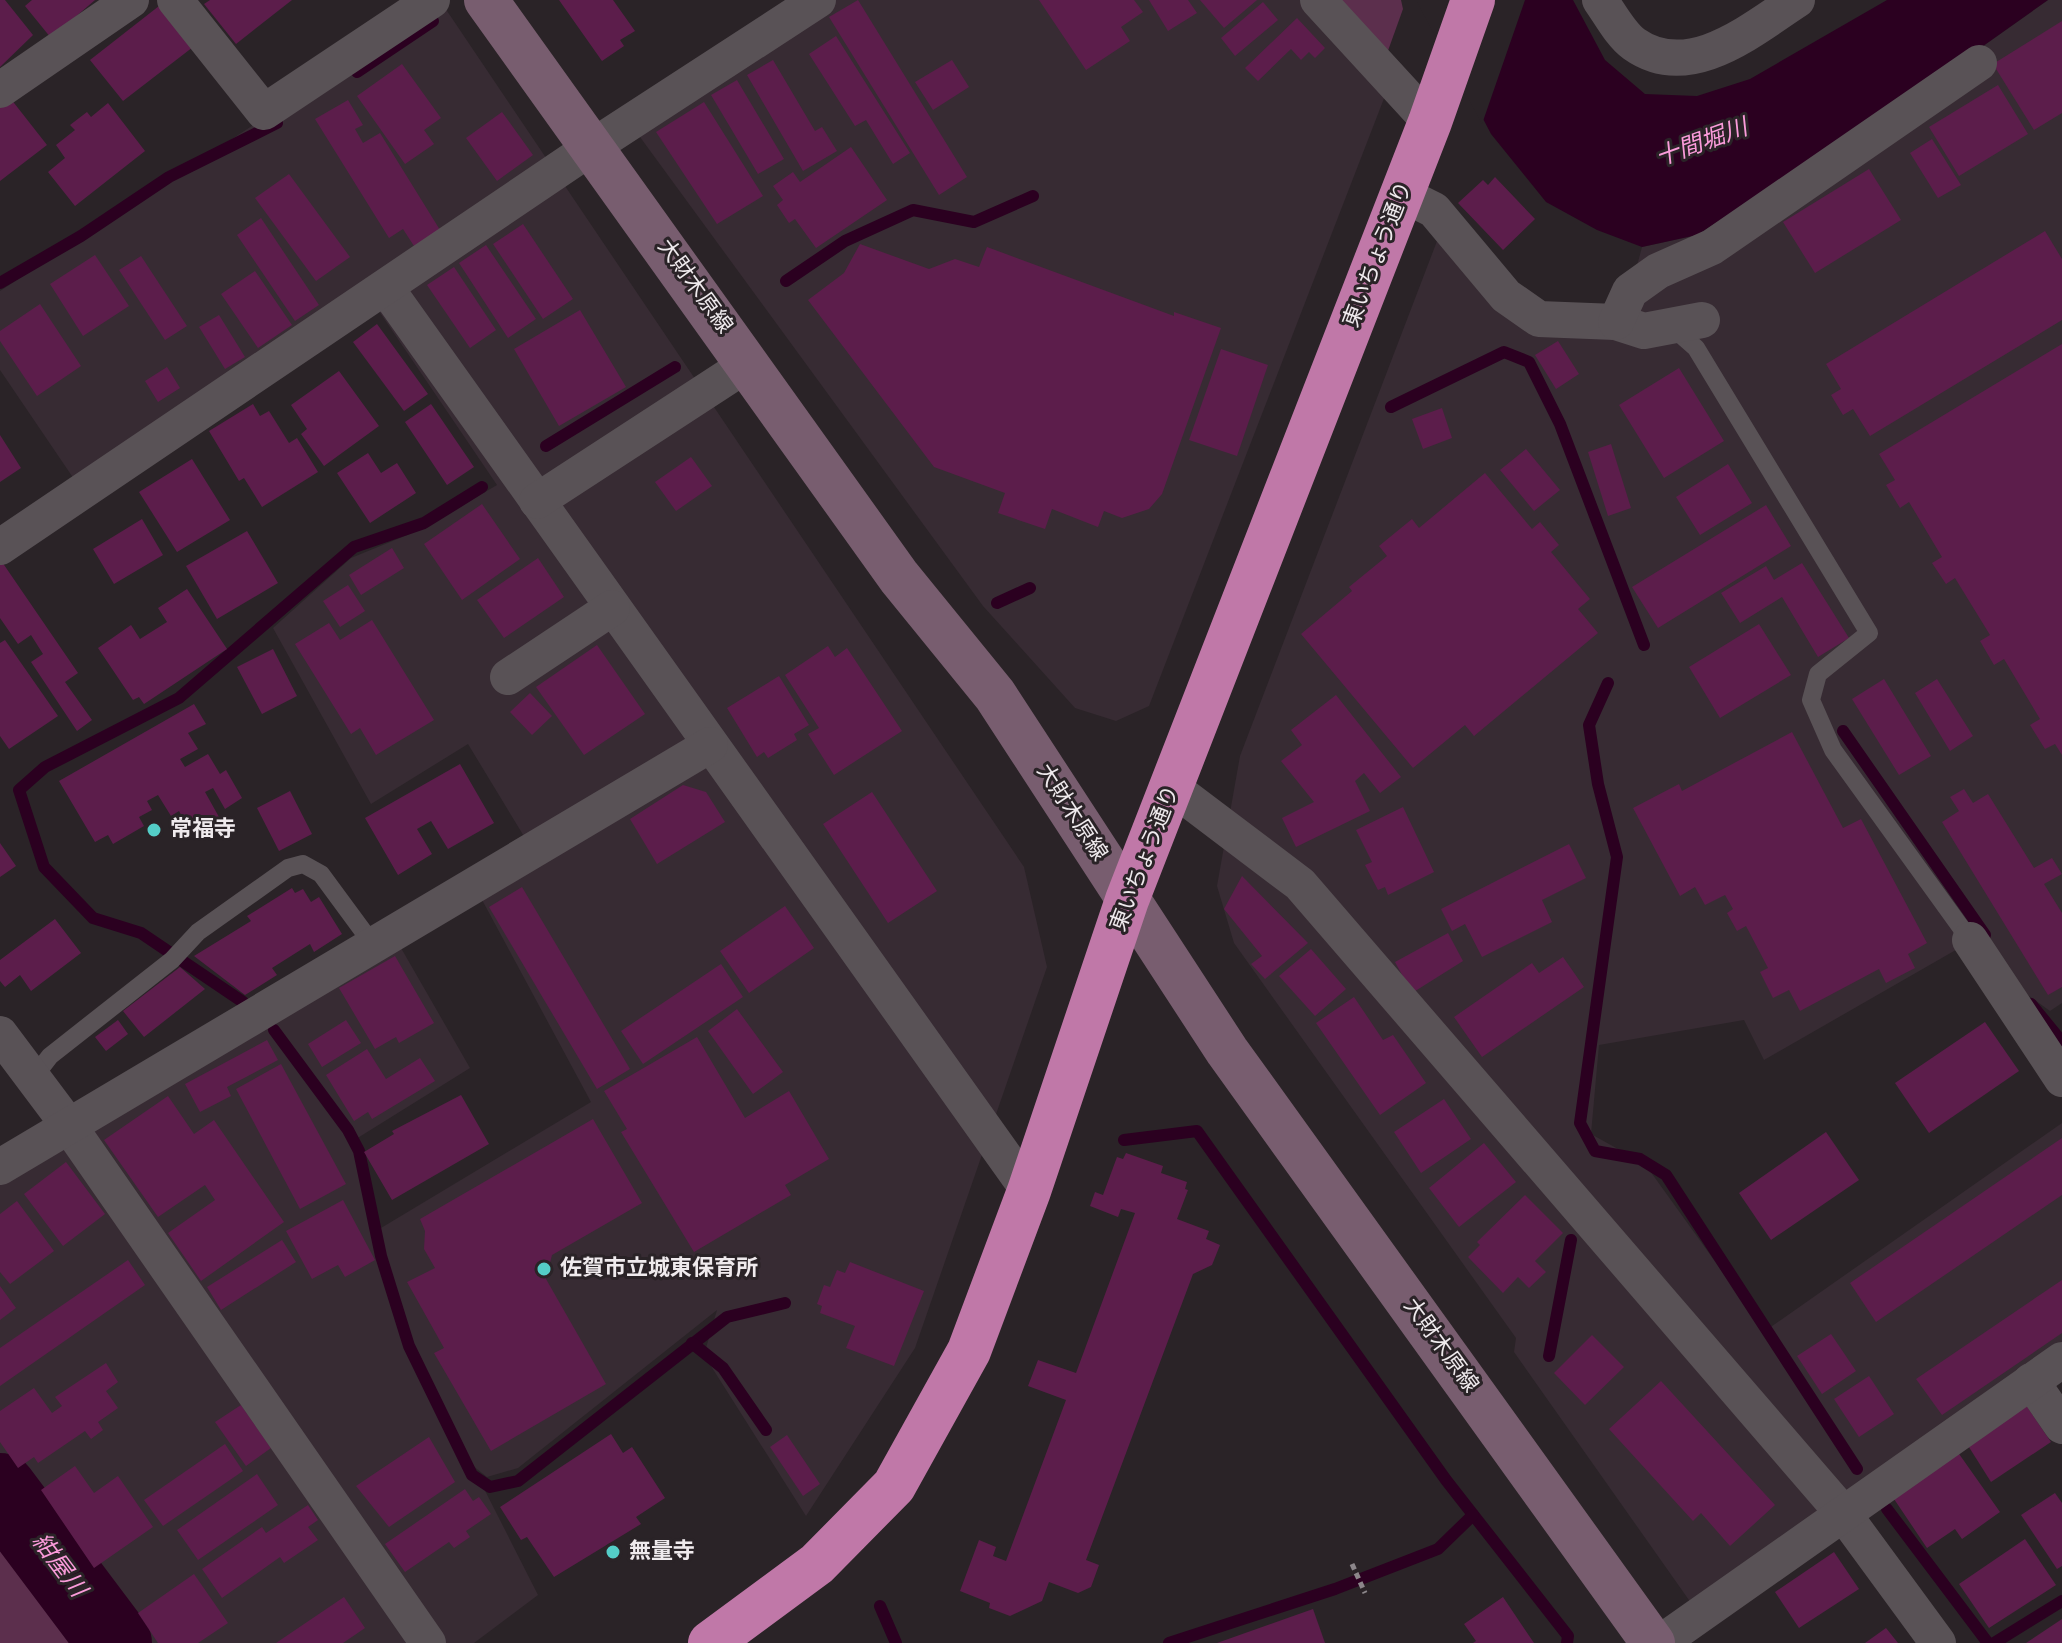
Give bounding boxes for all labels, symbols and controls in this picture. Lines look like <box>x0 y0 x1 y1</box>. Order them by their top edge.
water label: 十間堀川 <box>1652 112 1755 175</box>
street label: 東いちょう通り <box>1339 178 1419 332</box>
street label: 大財木原線 <box>651 235 737 339</box>
street label: 大財木原線 <box>1030 760 1112 866</box>
street label: 東いちょう通り <box>1106 782 1186 936</box>
place label: 常福寺 <box>170 817 236 844</box>
marker: 常福寺 <box>145 821 163 839</box>
place label: 佐賀市立城東保育所 <box>560 1256 758 1283</box>
marker: 佐賀市立城東保育所 <box>535 1260 553 1278</box>
street label: 大財木原線 <box>1397 1294 1483 1398</box>
water label: 紺屋川 <box>24 1528 93 1606</box>
place label: 無量寺 <box>629 1539 695 1566</box>
marker: 無量寺 <box>604 1543 622 1561</box>

